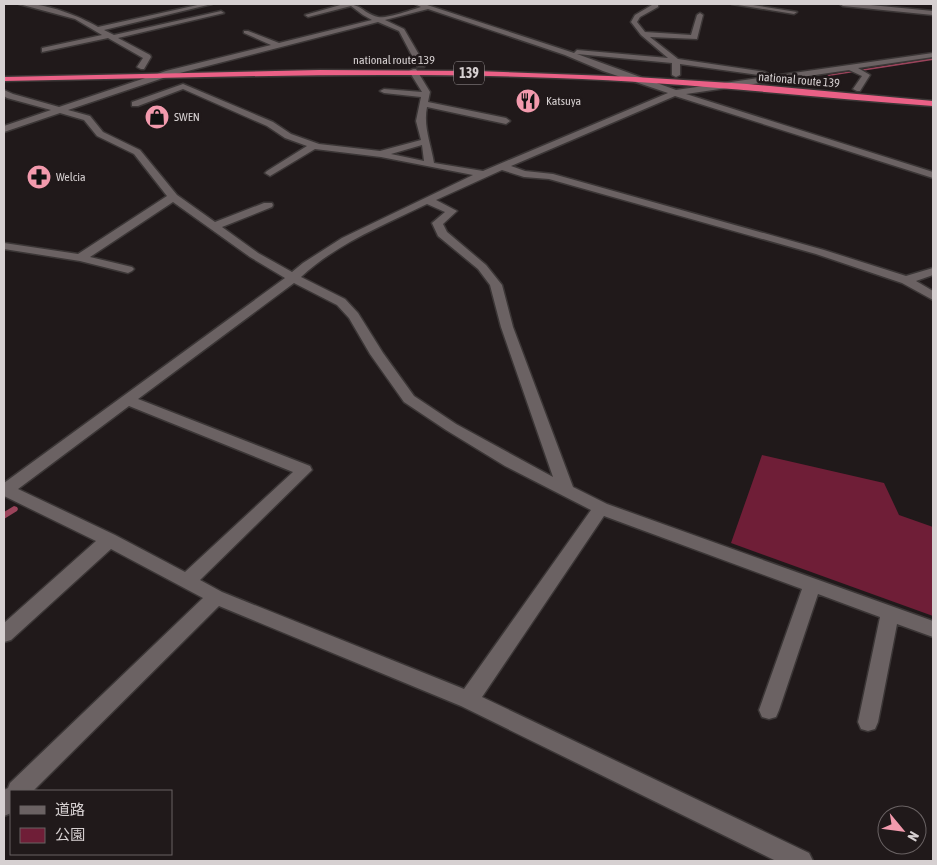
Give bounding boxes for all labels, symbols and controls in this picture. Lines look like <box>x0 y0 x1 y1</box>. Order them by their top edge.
street label: national route 139 <box>353 53 435 67</box>
road number: 139 <box>454 62 484 84</box>
street label: national route 139 <box>758 69 841 91</box>
restaurant icon: Katsuya <box>515 88 541 114</box>
place label: Katsuya <box>546 94 581 108</box>
shop icon: SWEN <box>144 104 170 130</box>
place label: SWEN <box>174 110 200 124</box>
pharmacy icon: Welcia <box>26 164 52 190</box>
place label: Welcia <box>56 170 86 184</box>
legend <box>10 790 172 855</box>
text: 道路 <box>55 801 85 818</box>
north arrow <box>877 805 927 855</box>
text: 公園 <box>55 826 85 843</box>
text: N <box>904 829 922 844</box>

